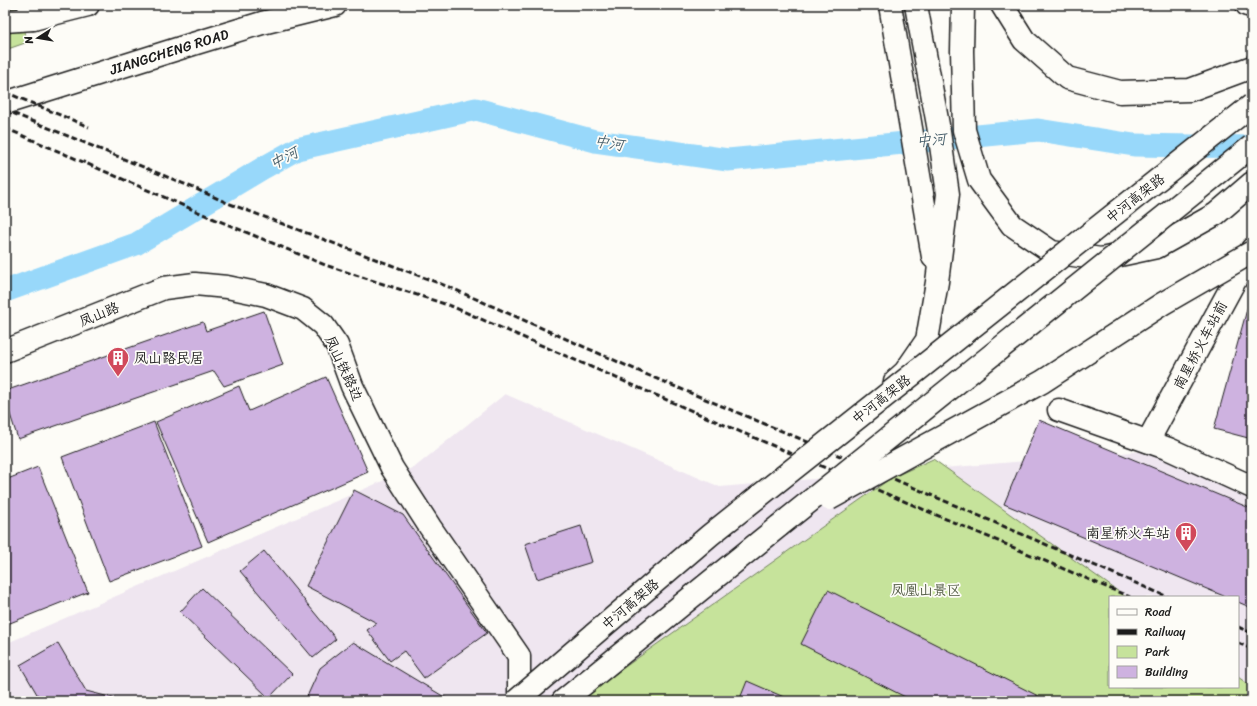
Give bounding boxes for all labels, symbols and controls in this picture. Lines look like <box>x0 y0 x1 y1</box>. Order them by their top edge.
north arrow <box>18 18 58 58</box>
street label: JIANGCHENG ROAD <box>106 22 233 83</box>
text: N <box>19 34 39 47</box>
water label: 中河 <box>915 125 950 154</box>
water label: 中河 <box>592 128 629 159</box>
water label: 中河 <box>265 138 306 177</box>
street label: 中河高架路 <box>1100 167 1171 230</box>
street label: 凤山路 <box>75 295 123 334</box>
street label: 南星桥火车站前 <box>1166 296 1234 394</box>
street label: 凤山铁路边 <box>317 331 370 405</box>
building icon: 凤山路民居 <box>105 345 131 378</box>
place label: 凤山路民居 <box>134 346 204 371</box>
street label: 中河高架路 <box>846 368 917 431</box>
building icon: 南星桥火车站 <box>1173 520 1199 553</box>
place label: 南星桥火车站 <box>1086 521 1170 546</box>
street label: 中河高架路 <box>595 572 665 636</box>
park label: 凤凰山景区 <box>891 578 961 603</box>
legend <box>1109 596 1239 688</box>
text: Road <box>1145 601 1172 623</box>
text: Railway <box>1145 621 1186 643</box>
text: Park <box>1145 641 1170 663</box>
text: Building <box>1145 661 1188 683</box>

